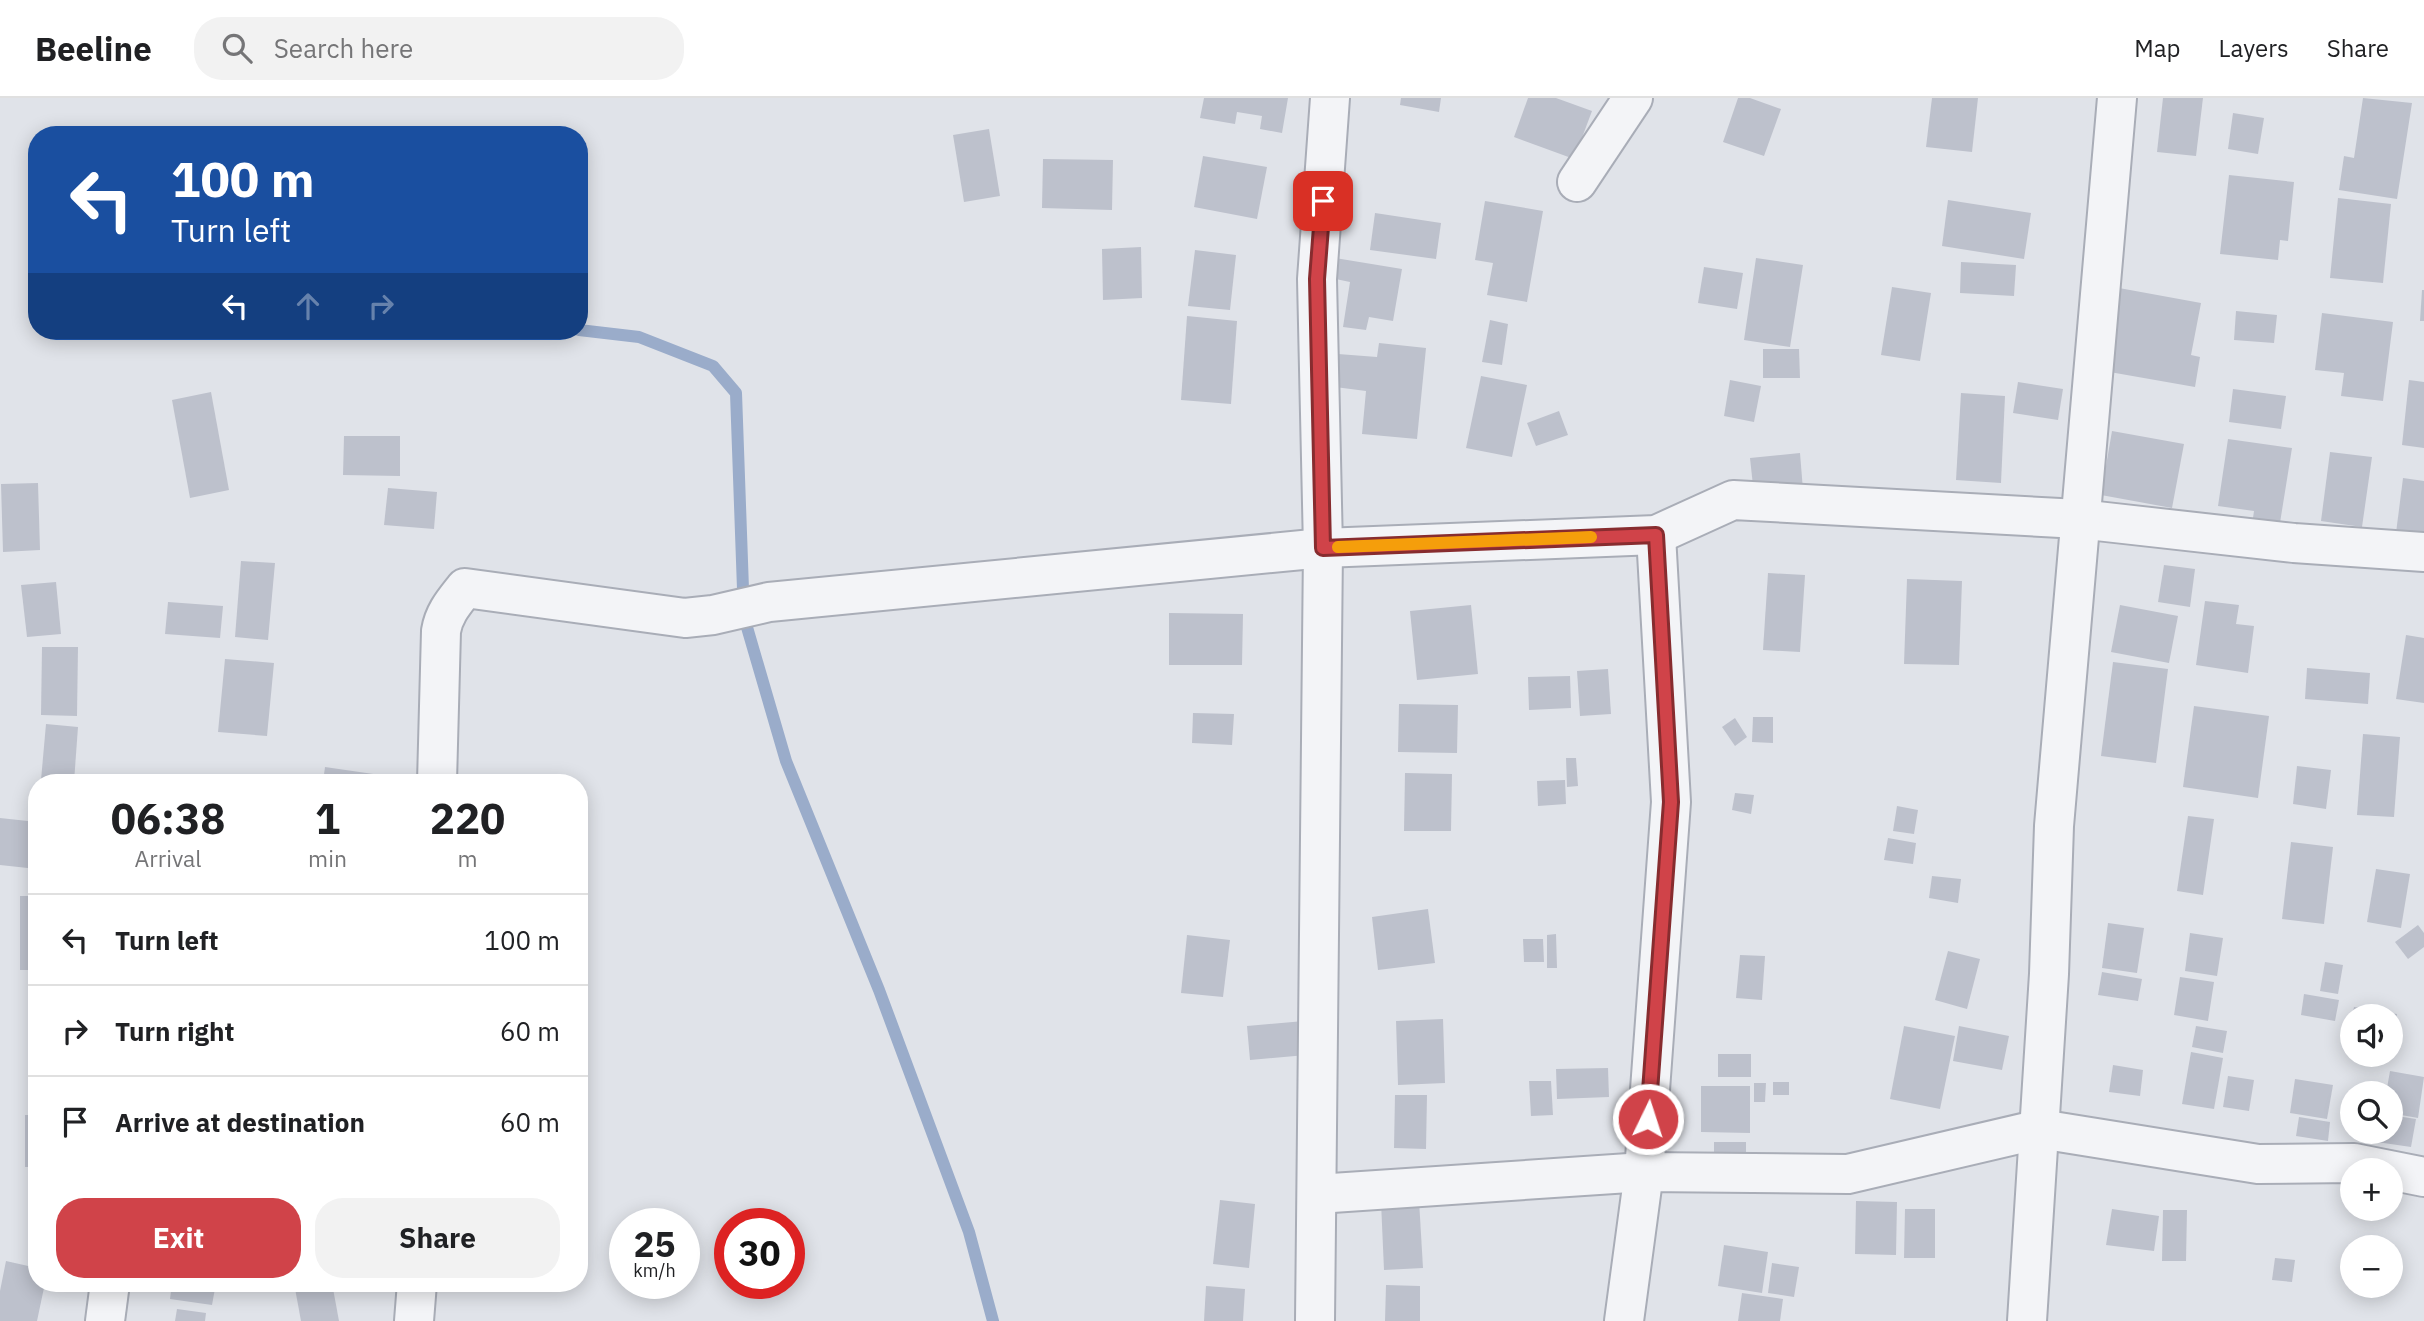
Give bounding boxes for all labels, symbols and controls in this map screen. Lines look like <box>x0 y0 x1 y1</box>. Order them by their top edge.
search box <box>194 17 684 80</box>
text: Beeline <box>35 27 152 70</box>
icon: search <box>218 29 256 67</box>
text: Search here <box>274 31 413 65</box>
text: Map <box>2134 32 2181 64</box>
text: Layers <box>2219 32 2289 64</box>
text: Share <box>2327 32 2389 64</box>
text: 100 m <box>171 147 315 210</box>
icon: left <box>56 154 147 245</box>
pin <box>1293 171 1353 231</box>
icon: arrive <box>1304 182 1342 220</box>
text: Turn left <box>171 209 291 251</box>
icon: left <box>216 287 254 325</box>
icon: ahead <box>289 287 327 325</box>
icon: right <box>362 287 400 325</box>
text: 06:38 <box>111 791 225 846</box>
text: 1 <box>315 791 340 846</box>
text: 220 <box>430 791 505 846</box>
text: Arrival <box>135 843 202 873</box>
text: min <box>308 843 347 873</box>
text: m <box>457 843 478 873</box>
icon: left <box>56 921 94 959</box>
text: Turn left <box>115 923 218 957</box>
text: 100 m <box>484 923 560 957</box>
map controls <box>2340 1004 2403 1298</box>
button: sound <box>2340 1004 2403 1067</box>
icon: right <box>56 1012 94 1050</box>
text: Turn right <box>115 1014 234 1048</box>
text: 60 m <box>500 1014 560 1048</box>
button: search <box>2340 1081 2403 1144</box>
position arrow <box>1611 1082 1685 1156</box>
icon: arrive <box>56 1103 94 1141</box>
text: Arrive at destination <box>115 1105 365 1139</box>
text: 60 m <box>500 1105 560 1139</box>
button: + <box>2340 1158 2403 1221</box>
button: Exit <box>56 1198 301 1278</box>
button: Share <box>315 1198 560 1278</box>
speed limit sign: 30 <box>714 1208 805 1299</box>
text: 25 <box>633 1221 676 1267</box>
button: − <box>2340 1235 2403 1298</box>
text: km/h <box>633 1259 676 1282</box>

